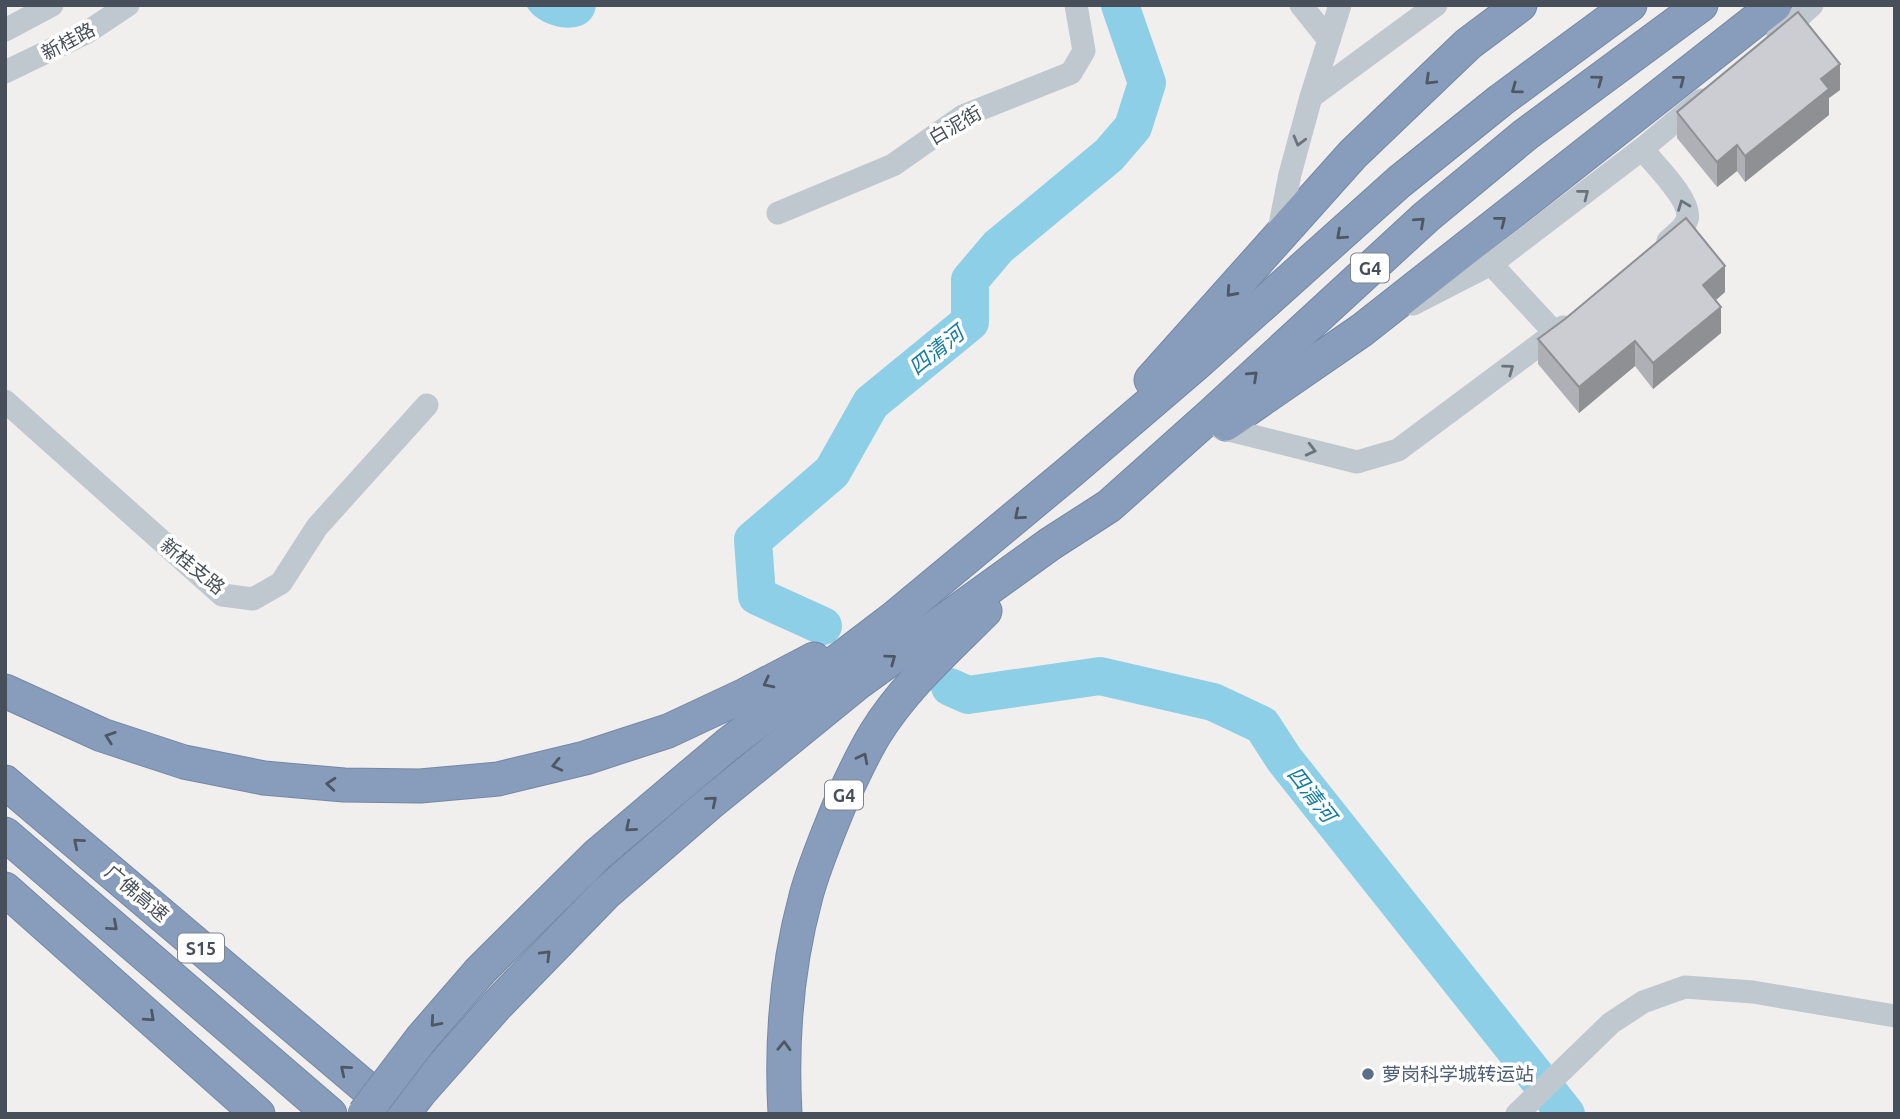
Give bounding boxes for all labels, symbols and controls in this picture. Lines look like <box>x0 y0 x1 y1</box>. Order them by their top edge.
street label: 新桂路 <box>38 18 98 64</box>
one-way arrow <box>1425 72 1438 85</box>
one-way arrow <box>1591 76 1603 89</box>
one-way arrow <box>1672 76 1684 89</box>
one-way arrow <box>1511 81 1524 94</box>
street label: 白泥街 <box>925 101 985 149</box>
one-way arrow <box>1293 135 1307 147</box>
one-way arrow <box>1577 189 1589 202</box>
one-way arrow <box>1677 199 1691 211</box>
one-way arrow <box>1493 216 1505 229</box>
one-way arrow <box>1412 217 1425 230</box>
one-way arrow <box>1336 227 1349 239</box>
road number: G4 <box>1351 254 1389 282</box>
one-way arrow <box>1226 284 1239 297</box>
water label: 四清河 <box>904 318 971 379</box>
one-way arrow <box>1501 364 1513 377</box>
one-way arrow <box>1245 372 1258 384</box>
one-way arrow <box>1305 442 1317 456</box>
one-way arrow <box>1014 507 1027 519</box>
street label: 新桂支路 <box>157 534 229 598</box>
one-way arrow <box>883 655 896 667</box>
one-way arrow <box>763 674 775 688</box>
one-way arrow <box>104 731 116 745</box>
one-way arrow <box>854 753 868 765</box>
one-way arrow <box>551 757 563 771</box>
water label: 四清河 <box>1283 762 1343 829</box>
one-way arrow <box>326 777 337 792</box>
road number: G4 <box>825 780 863 810</box>
one-way arrow <box>705 796 717 809</box>
one-way arrow <box>625 819 637 832</box>
one-way arrow <box>74 839 86 852</box>
street label: 广佛高速 <box>101 860 173 926</box>
one-way arrow <box>105 918 118 930</box>
road number: S15 <box>178 933 224 962</box>
one-way arrow <box>537 950 550 963</box>
one-way arrow <box>142 1009 155 1021</box>
one-way arrow <box>431 1014 443 1027</box>
one-way arrow <box>776 1040 791 1051</box>
place label: 萝岗科学城转运站 <box>1382 1063 1534 1085</box>
one-way arrow <box>341 1066 354 1078</box>
marker: 萝岗科学城转运站 <box>1360 1066 1376 1082</box>

